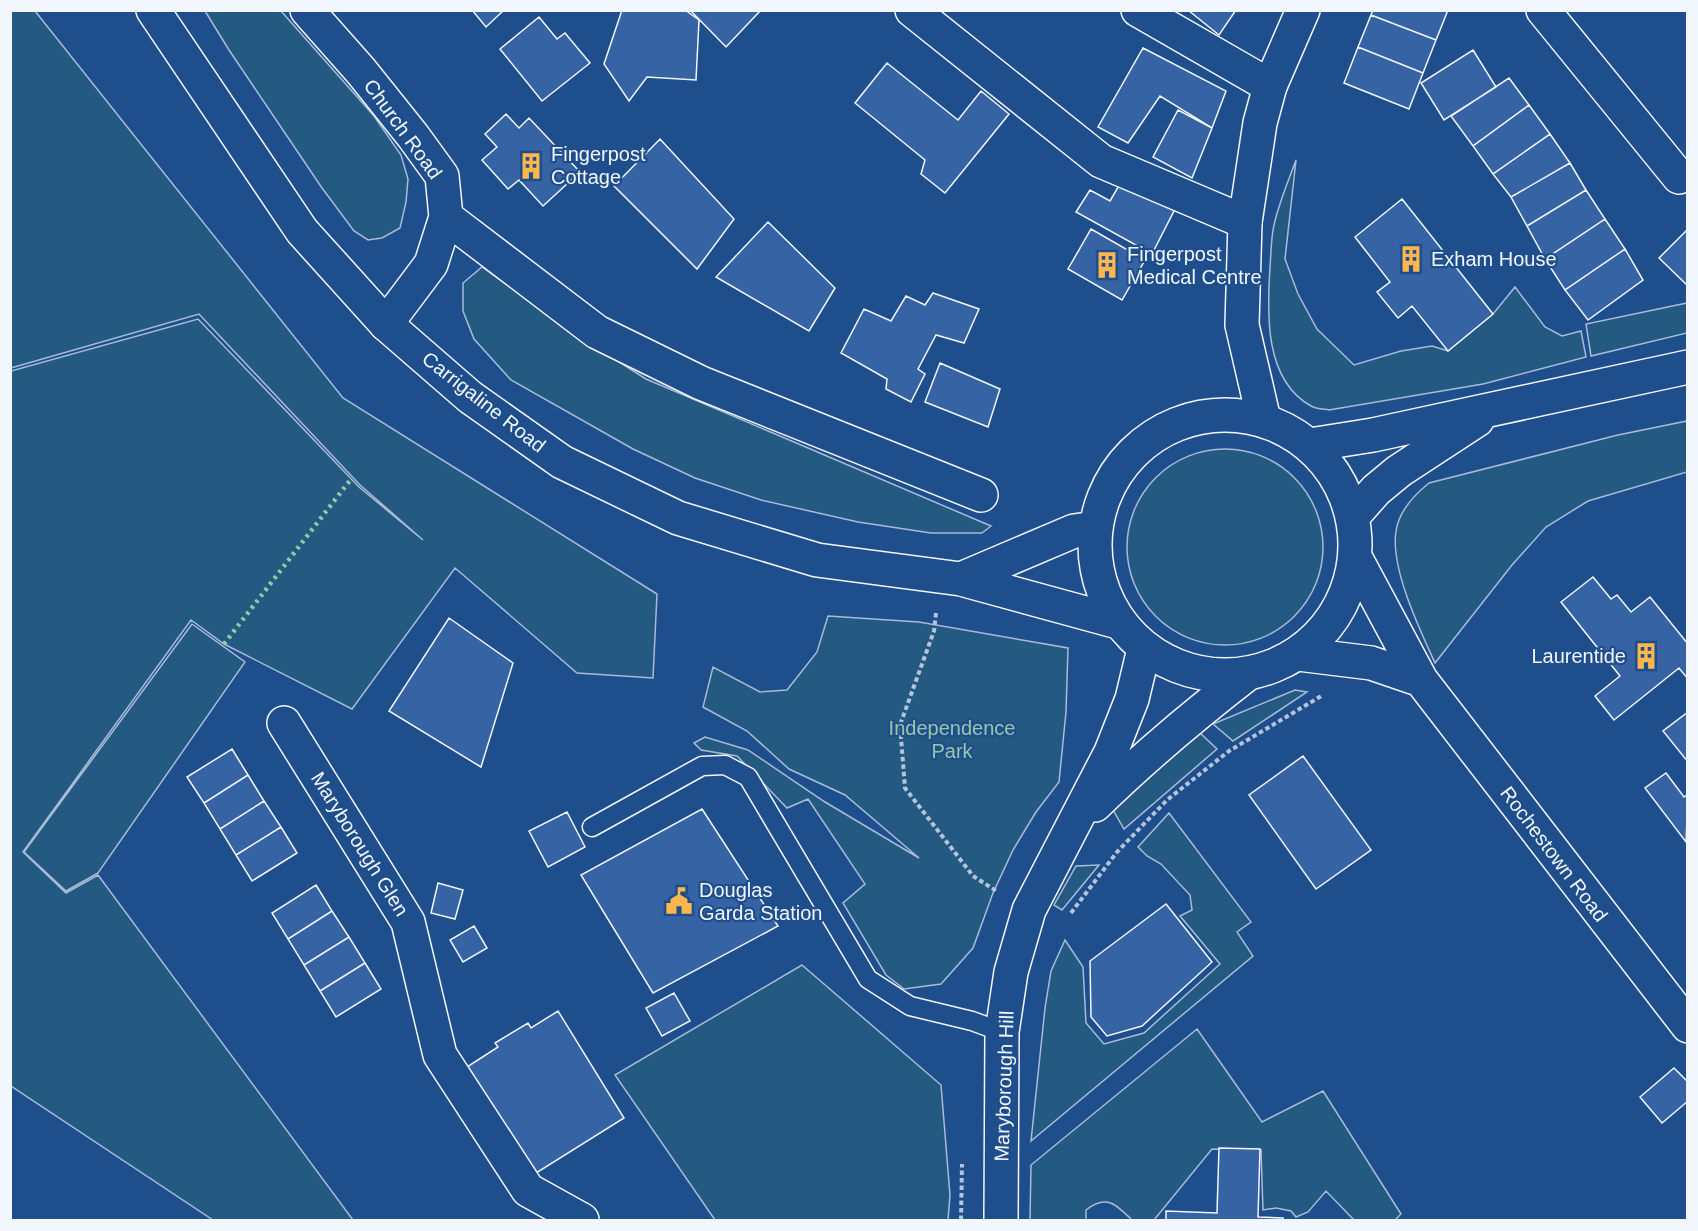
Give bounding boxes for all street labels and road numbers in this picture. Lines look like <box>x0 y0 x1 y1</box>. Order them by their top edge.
street label: Church Road <box>359 75 447 183</box>
street label: Carrigaline Road <box>418 347 550 457</box>
street label: Maryborough Glen <box>307 768 413 920</box>
street label: Rochestown Road <box>1496 782 1612 926</box>
street label: Maryborough Hill <box>990 1010 1018 1162</box>

